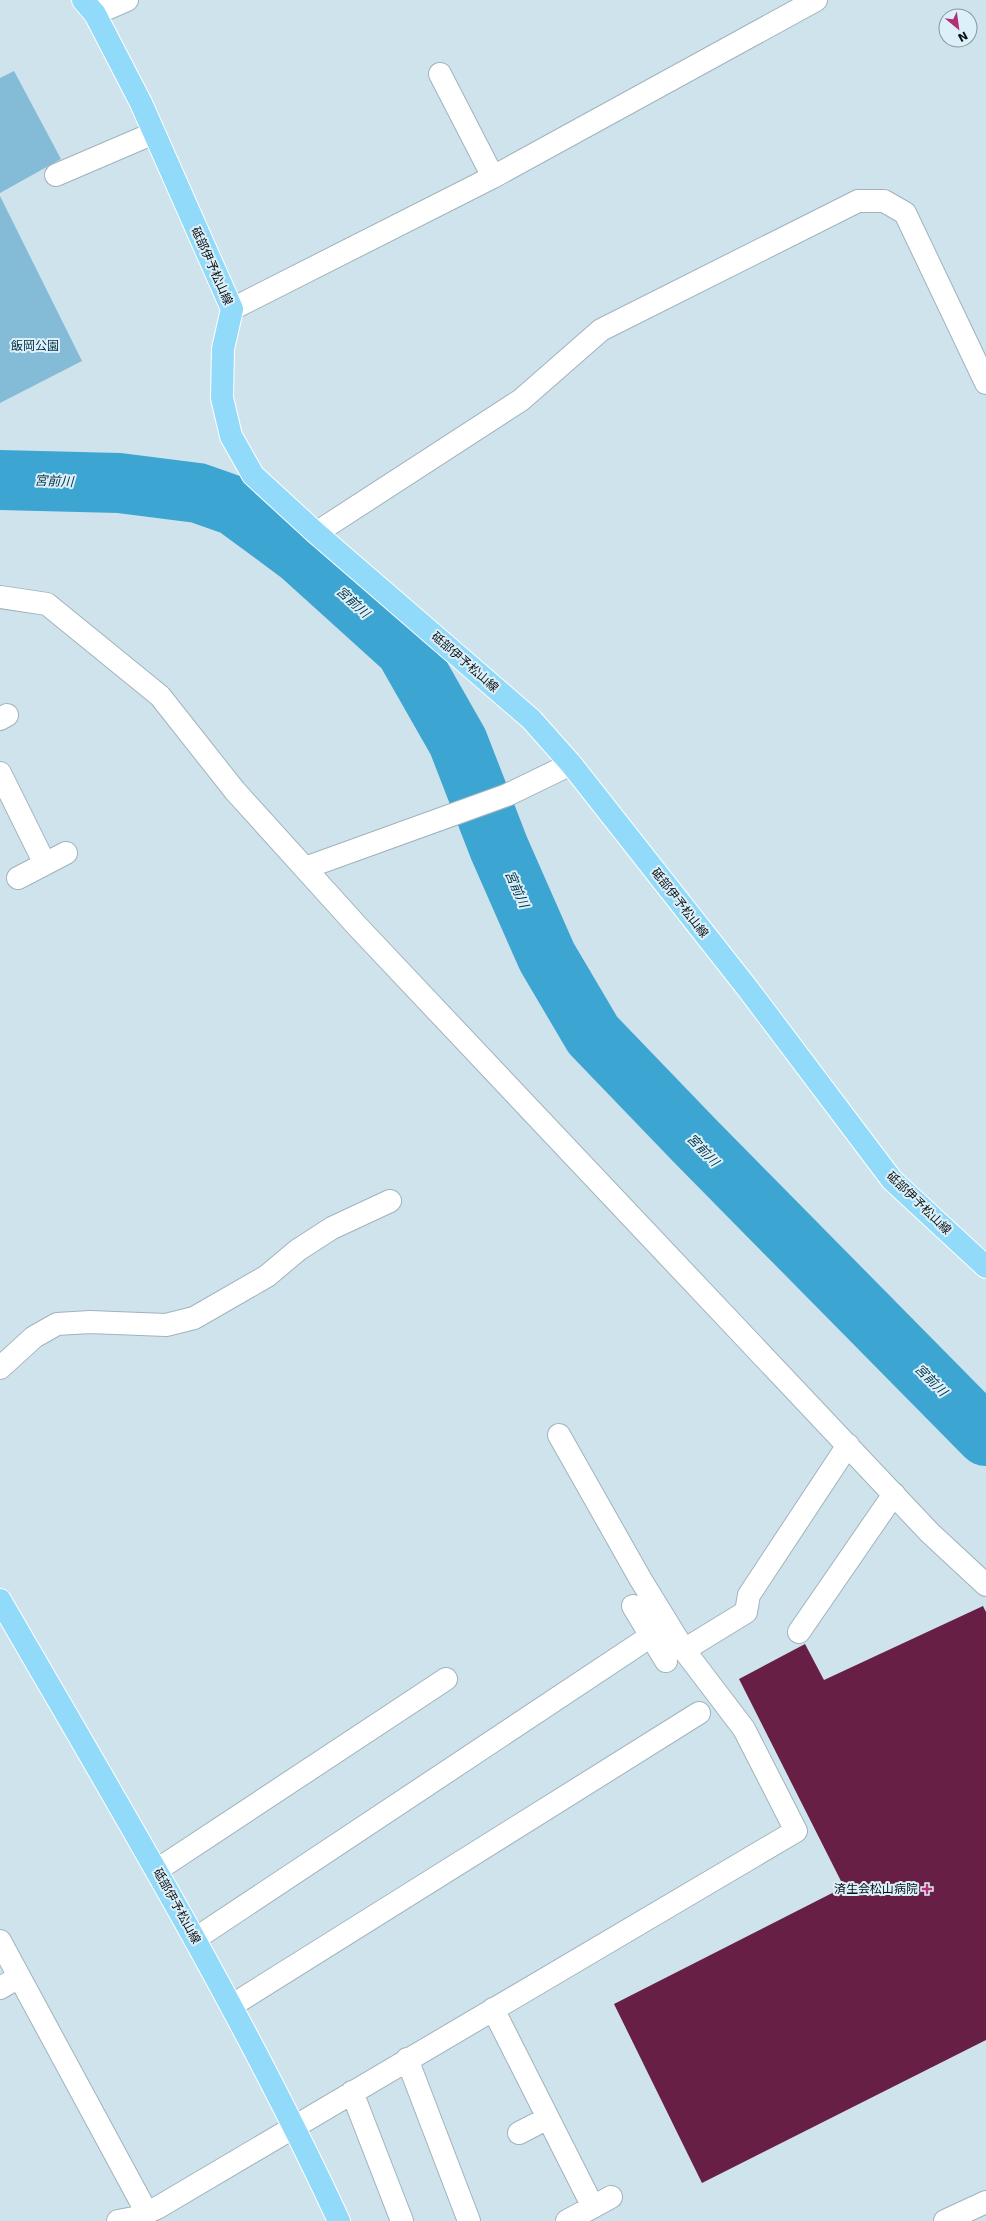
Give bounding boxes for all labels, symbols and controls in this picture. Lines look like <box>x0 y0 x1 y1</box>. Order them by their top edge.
north arrow <box>938 8 978 48</box>
text: N <box>955 28 970 44</box>
street label: 砥部伊予松山線 <box>189 225 235 307</box>
park label: 飯岡公園 <box>11 339 59 353</box>
water label: 宮前川 <box>34 473 76 489</box>
water label: 宮前川 <box>333 583 374 622</box>
street label: 砥部伊予松山線 <box>429 629 501 695</box>
street label: 砥部伊予松山線 <box>649 866 711 940</box>
water label: 宮前川 <box>502 868 533 912</box>
water label: 宮前川 <box>684 1131 723 1171</box>
street label: 砥部伊予松山線 <box>884 1169 954 1237</box>
water label: 宮前川 <box>912 1361 952 1401</box>
street label: 砥部伊予松山線 <box>151 1866 203 1946</box>
place label: 済生会松山病院 <box>834 1882 918 1896</box>
marker: 済生会松山病院 <box>921 1883 933 1895</box>

